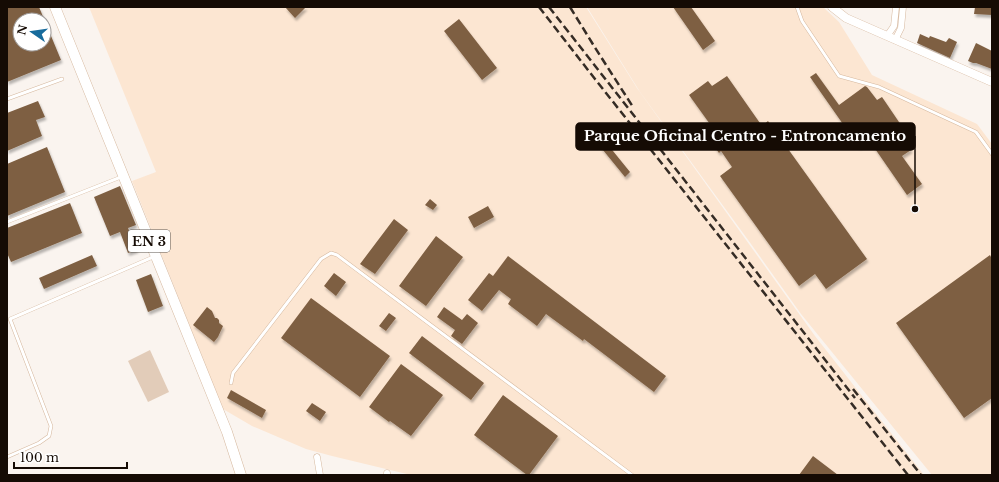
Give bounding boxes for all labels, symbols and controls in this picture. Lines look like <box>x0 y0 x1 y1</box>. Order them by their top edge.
north arrow <box>12 12 52 52</box>
text: N <box>14 22 30 36</box>
callout: Parque Oficinal Centro - Entroncamento <box>576 123 915 150</box>
text: Parque Oficinal Centro - Entroncamento <box>584 126 906 145</box>
road number: EN 3 <box>128 230 170 252</box>
scale bar <box>14 444 127 470</box>
text: 100 m <box>20 450 59 465</box>

